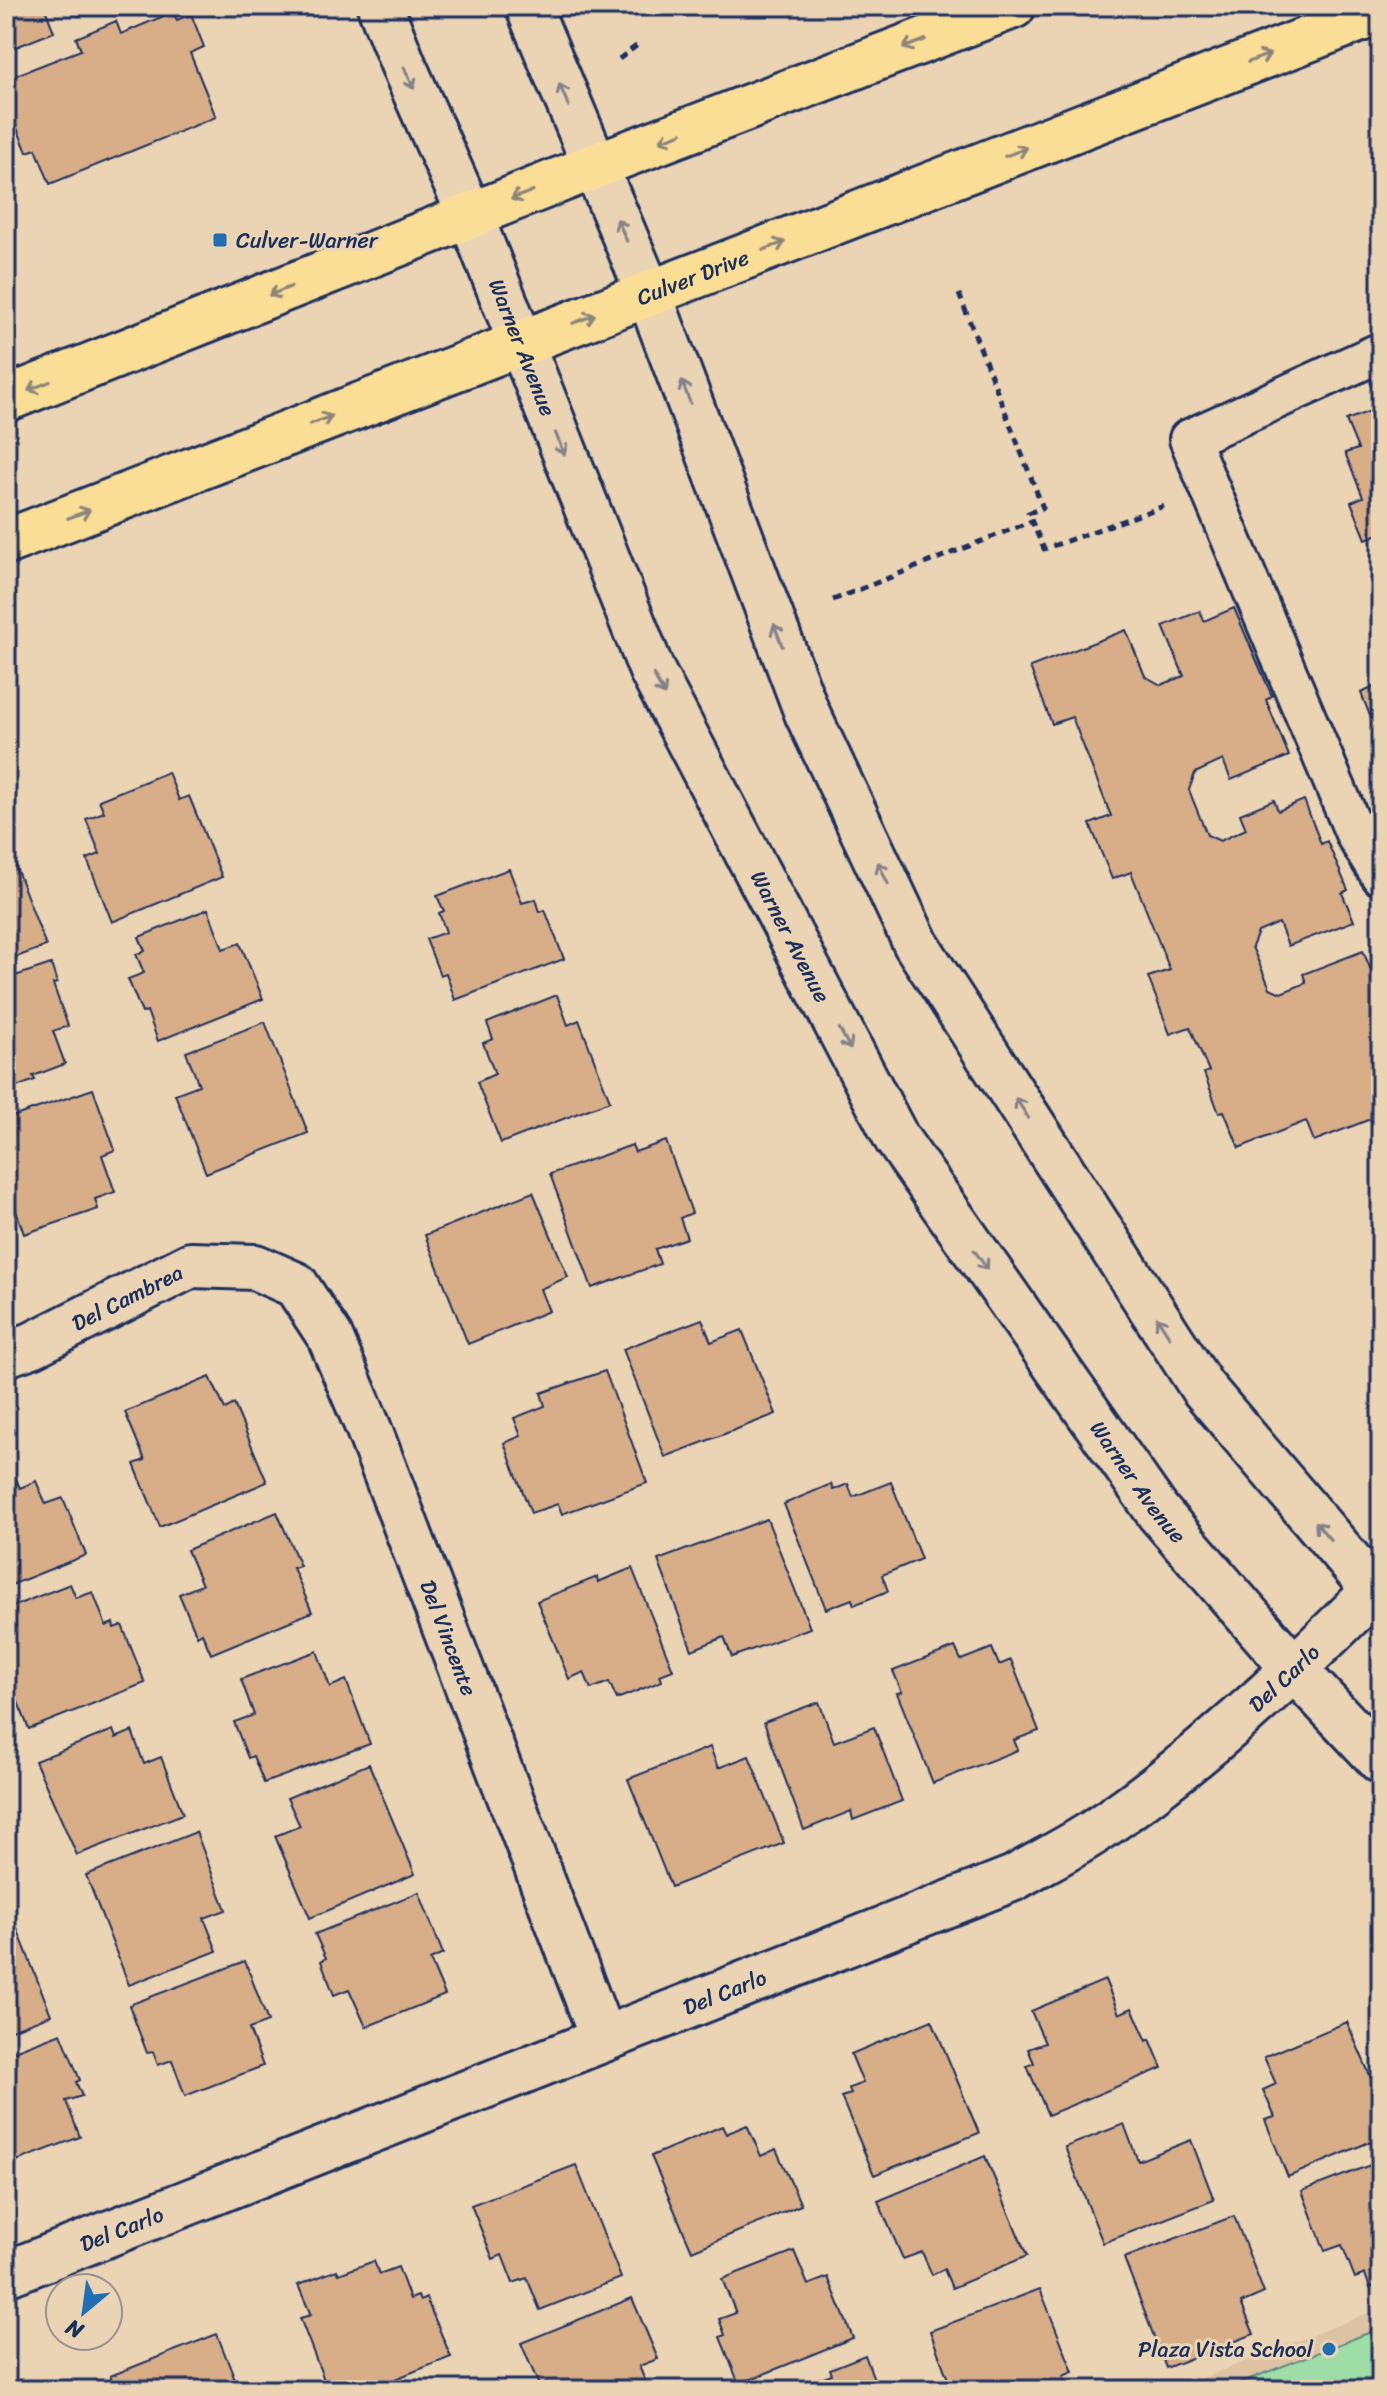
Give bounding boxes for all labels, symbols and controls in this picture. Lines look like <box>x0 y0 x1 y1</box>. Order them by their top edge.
one-way arrow <box>902 38 927 52</box>
one-way arrow <box>1246 50 1271 64</box>
one-way arrow <box>402 66 417 90</box>
one-way arrow <box>555 83 570 107</box>
one-way arrow <box>659 131 684 145</box>
one-way arrow <box>1003 144 1028 158</box>
one-way arrow <box>510 189 535 203</box>
one-way arrow <box>613 218 628 243</box>
place label: Culver-Warner <box>236 221 379 260</box>
marker: Culver-Warner <box>211 231 229 249</box>
street label: Culver Drive <box>631 237 755 316</box>
one-way arrow <box>761 238 786 252</box>
street label: Warner Avenue <box>478 273 568 422</box>
one-way arrow <box>268 285 293 299</box>
one-way arrow <box>571 311 596 325</box>
one-way arrow <box>27 380 51 394</box>
one-way arrow <box>678 380 692 405</box>
one-way arrow <box>308 412 333 426</box>
one-way arrow <box>554 431 568 456</box>
one-way arrow <box>66 506 91 520</box>
one-way arrow <box>770 623 784 648</box>
one-way arrow <box>651 672 667 696</box>
one-way arrow <box>875 861 890 885</box>
street label: Warner Avenue <box>740 863 842 1010</box>
one-way arrow <box>837 1027 853 1051</box>
one-way arrow <box>1014 1097 1030 1120</box>
one-way arrow <box>973 1248 989 1270</box>
street label: Del Cambrea <box>64 1253 190 1342</box>
one-way arrow <box>1155 1316 1172 1338</box>
street label: Warner Avenue <box>1080 1412 1197 1552</box>
one-way arrow <box>1314 1521 1332 1542</box>
street label: Del Vincente <box>409 1574 489 1702</box>
street label: Del Carlo <box>1239 1634 1329 1722</box>
street label: Del Carlo <box>677 1958 772 2026</box>
street label: Del Carlo <box>74 2194 169 2263</box>
north arrow <box>44 2272 124 2352</box>
text: N <box>58 2308 92 2350</box>
place label: Plaza Vista School <box>1138 2330 1314 2369</box>
marker: Plaza Vista School <box>1320 2340 1338 2358</box>

